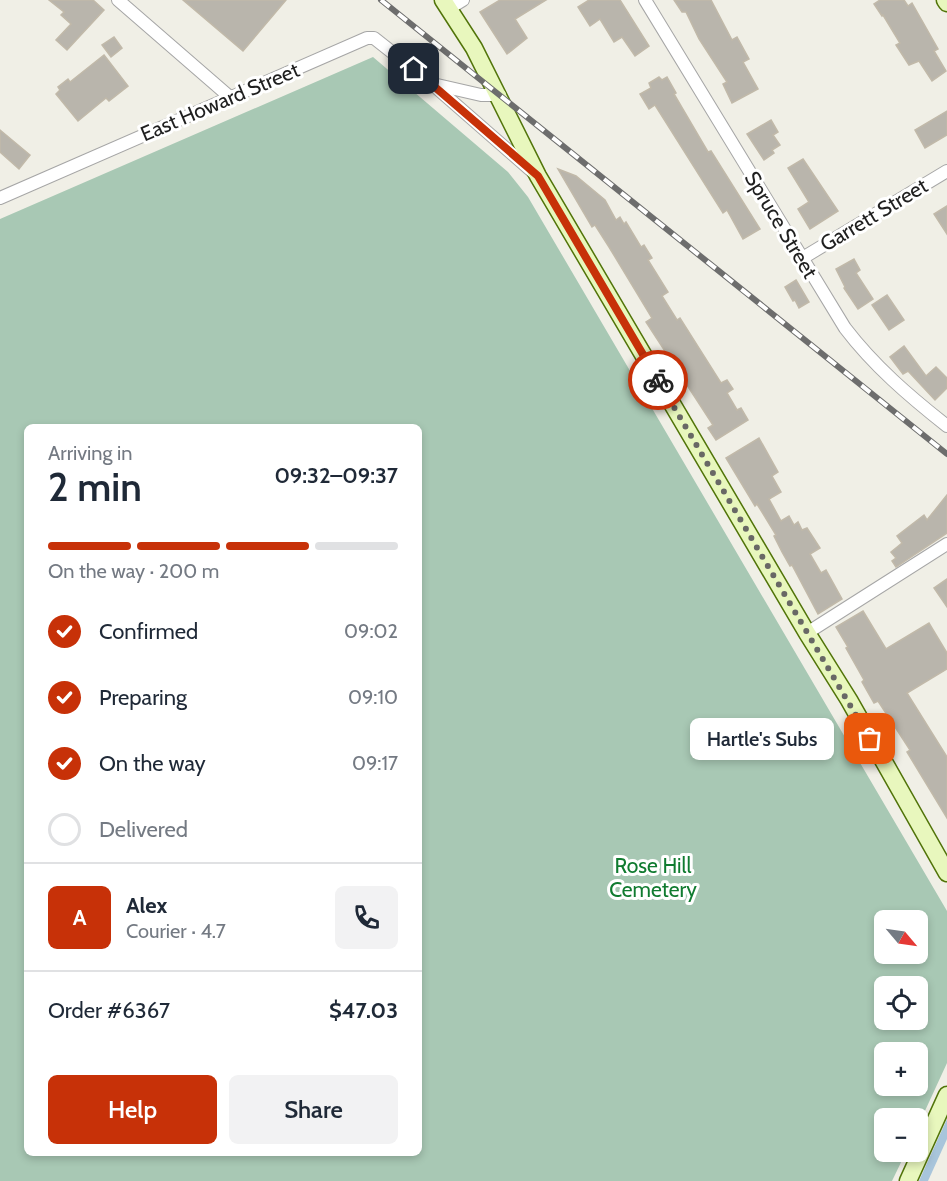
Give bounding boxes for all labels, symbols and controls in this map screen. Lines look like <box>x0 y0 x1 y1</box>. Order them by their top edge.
pin <box>388 43 439 94</box>
icon: home <box>397 52 430 85</box>
street label: East Howard Street <box>137 57 303 146</box>
street label: Spruce Street <box>740 167 823 283</box>
street label: Garrett Street <box>816 173 932 256</box>
courier <box>628 350 688 410</box>
icon: bike <box>642 364 675 397</box>
text: Arriving in <box>48 441 132 465</box>
text: 09:32–09:37 <box>274 462 398 489</box>
text: 2 min <box>48 463 142 511</box>
text: On the way · 200 m <box>48 559 219 583</box>
icon: check <box>48 615 81 648</box>
text: Confirmed <box>99 618 198 645</box>
text: 09:02 <box>344 619 398 643</box>
icon: check <box>48 681 81 714</box>
text: Preparing <box>99 684 187 711</box>
text: 09:10 <box>348 685 398 709</box>
pin <box>844 713 895 764</box>
callout: Hartle's Subs <box>690 718 834 760</box>
icon: bag <box>853 722 886 755</box>
text: Hartle's Subs <box>707 727 817 751</box>
icon: check <box>48 747 81 780</box>
text: On the way <box>99 750 206 777</box>
text: 09:17 <box>352 751 398 775</box>
text: Delivered <box>99 816 188 843</box>
park label: Rose Hill Cemetery <box>609 853 697 902</box>
button: phone <box>335 886 398 949</box>
text: Alex <box>126 892 167 919</box>
text: A <box>73 904 86 931</box>
north arrow <box>874 910 928 964</box>
map controls <box>874 910 928 1162</box>
text: Courier · 4.7 <box>126 919 226 943</box>
button: locate <box>874 976 928 1030</box>
text: Order #6367 <box>48 997 170 1024</box>
text: $47.03 <box>329 997 398 1024</box>
button: + <box>874 1042 928 1096</box>
button: Help <box>48 1075 217 1144</box>
button: Share <box>229 1075 398 1144</box>
button: − <box>874 1108 928 1162</box>

